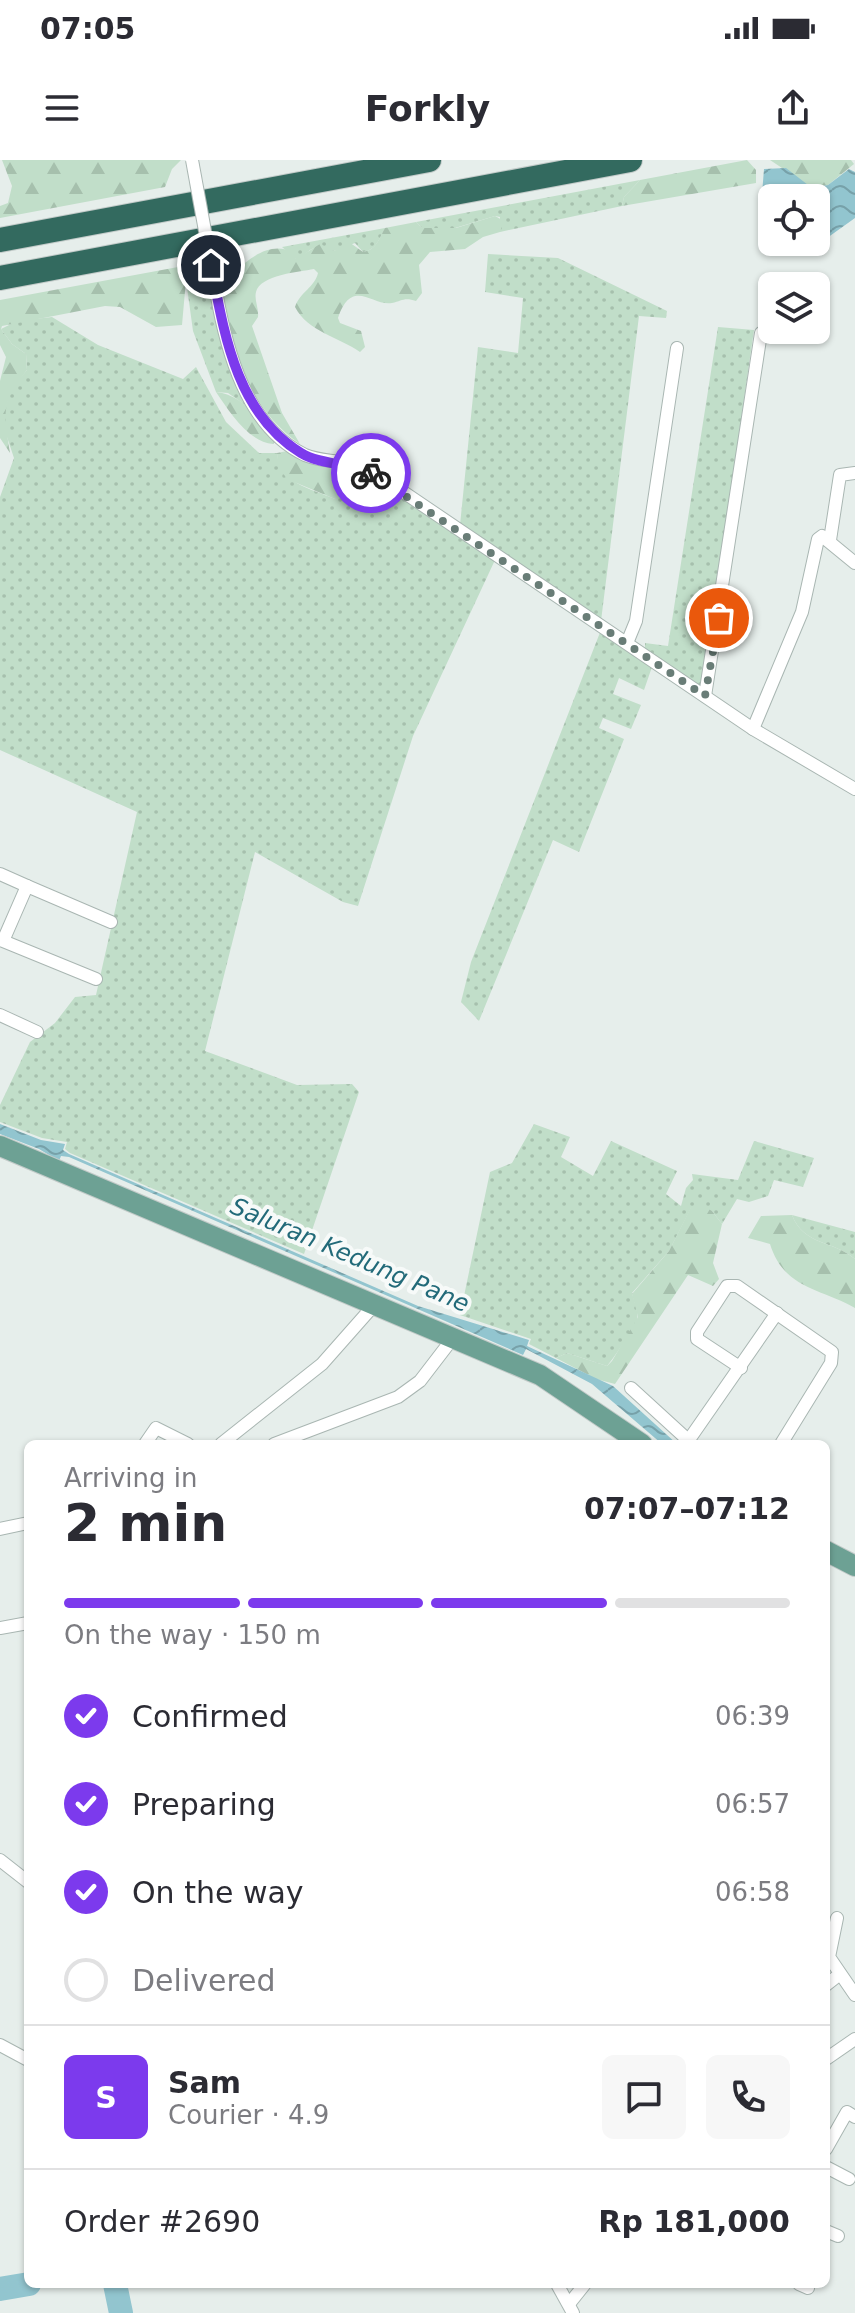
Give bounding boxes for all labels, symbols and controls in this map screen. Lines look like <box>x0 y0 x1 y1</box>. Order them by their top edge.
text: 07:05 <box>40 11 136 46</box>
icon: menu <box>40 86 84 130</box>
icon: share <box>771 86 815 130</box>
text: Forkly <box>365 88 490 129</box>
map controls <box>758 184 830 344</box>
button: locate <box>758 184 830 256</box>
pin <box>177 231 245 299</box>
icon: home <box>189 243 233 287</box>
button: layers <box>758 272 830 344</box>
courier <box>331 433 411 513</box>
icon: bike <box>349 451 393 495</box>
pin <box>685 584 753 652</box>
icon: bag <box>697 596 741 640</box>
water label: Saluran Kedung Pane <box>226 1192 474 1318</box>
text: Arriving in <box>64 1463 198 1493</box>
text: 07:07–07:12 <box>584 1491 790 1526</box>
text: 2 min <box>64 1493 227 1553</box>
text: On the way · 150 m <box>64 1620 321 1650</box>
icon: check <box>64 1694 108 1738</box>
text: Confirmed <box>132 1699 288 1734</box>
text: 06:39 <box>715 1701 790 1731</box>
icon: check <box>64 1782 108 1826</box>
text: Preparing <box>132 1787 276 1822</box>
text: 06:57 <box>715 1789 790 1819</box>
icon: check <box>64 1870 108 1914</box>
text: On the way <box>132 1875 304 1910</box>
text: 06:58 <box>715 1877 790 1907</box>
text: Delivered <box>132 1963 276 1998</box>
button: chat <box>602 2055 686 2139</box>
button: phone <box>706 2055 790 2139</box>
text: Sam <box>168 2065 241 2100</box>
text: S <box>95 2080 117 2115</box>
text: Courier · 4.9 <box>168 2100 329 2130</box>
text: Order #2690 <box>64 2204 260 2239</box>
text: Rp 181,000 <box>598 2204 790 2239</box>

